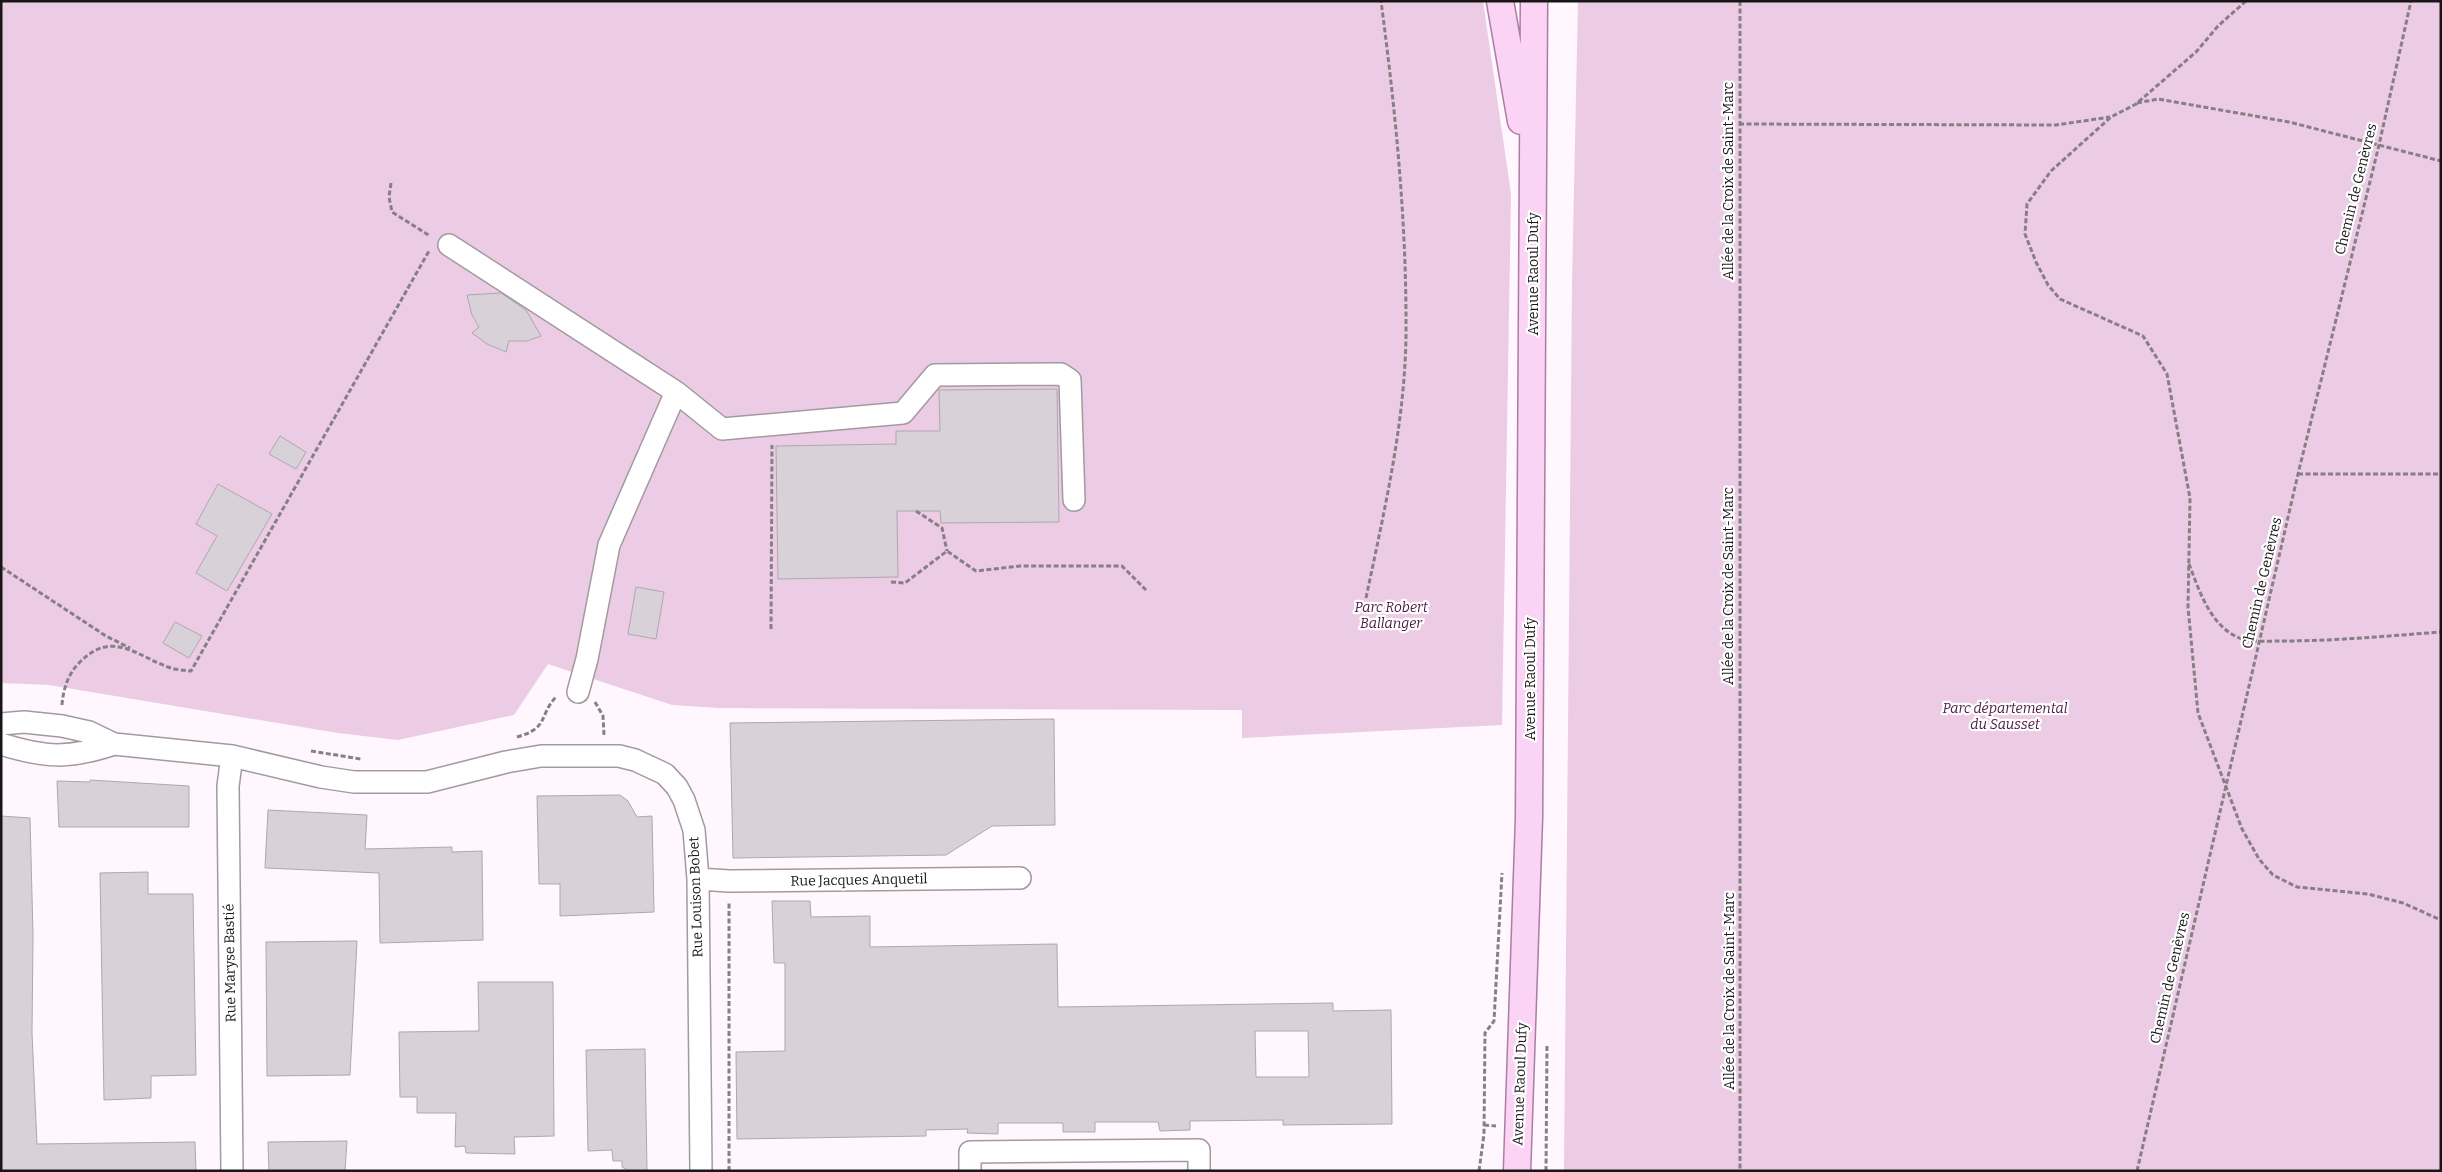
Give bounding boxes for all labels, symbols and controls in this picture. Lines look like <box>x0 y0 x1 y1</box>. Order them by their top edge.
street label: Allée de la Croix de Saint-Marc <box>1720 82 1737 280</box>
street label: Chemin de Genèvres <box>2331 122 2381 256</box>
street label: Avenue Raoul Dufy <box>1525 212 1542 336</box>
street label: Allée de la Croix de Saint-Marc <box>1720 487 1737 685</box>
street label: Chemin de Genèvres <box>2239 515 2285 651</box>
park label: Parc Robert Ballanger <box>1354 599 1429 632</box>
street label: Avenue Raoul Dufy <box>1522 617 1539 741</box>
park label: Parc départemental du Sausset <box>1942 700 2068 733</box>
street label: Rue Louison Bobet <box>685 836 707 958</box>
street label: Rue Jacques Anquetil <box>790 870 928 890</box>
street label: Allée de la Croix de Saint-Marc <box>1721 892 1738 1090</box>
street label: Rue Maryse Bastié <box>220 904 240 1022</box>
street label: Chemin de Genèvres <box>2147 910 2193 1046</box>
street label: Avenue Raoul Dufy <box>1509 1022 1531 1146</box>

